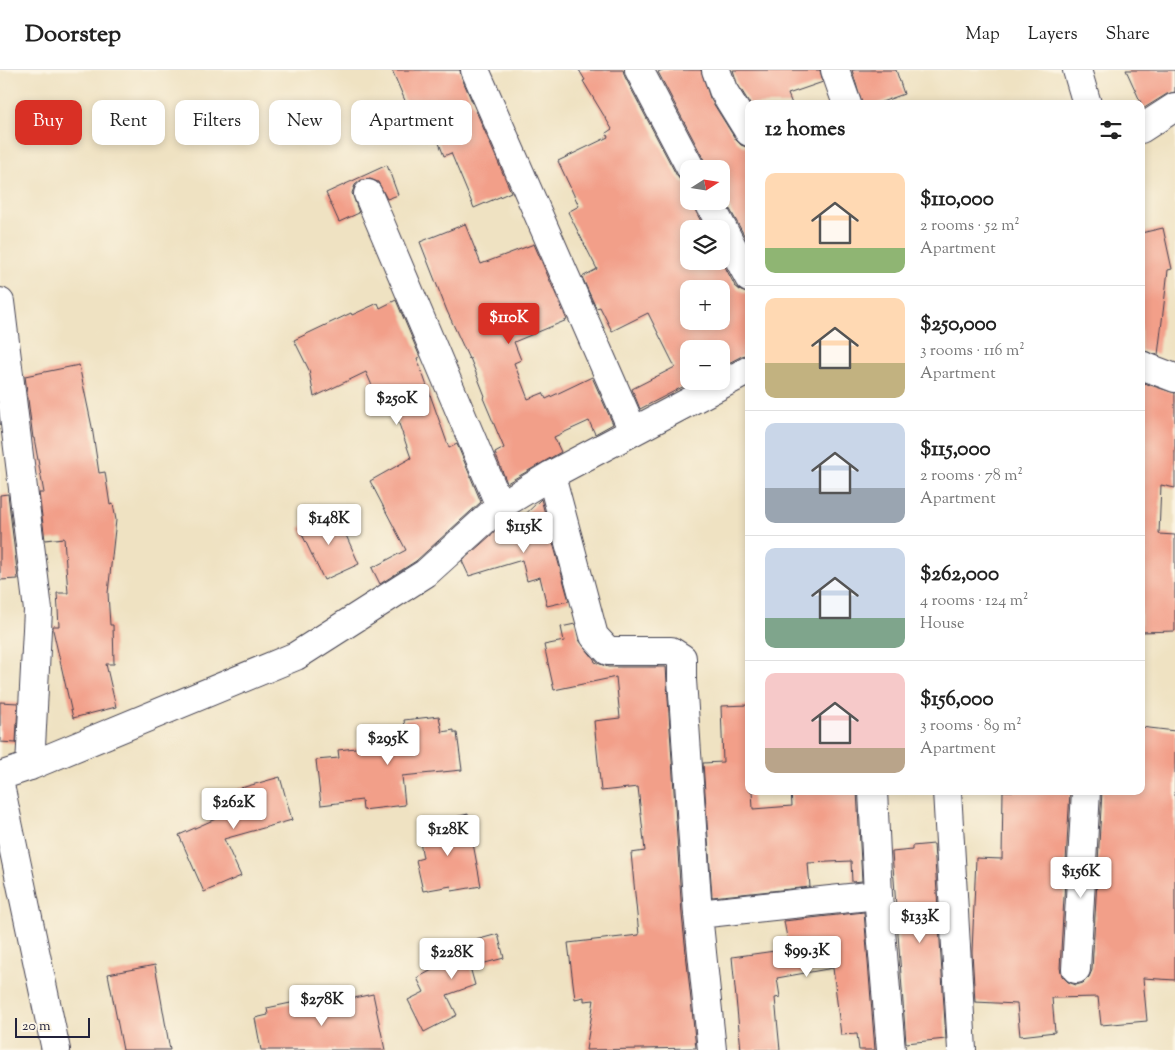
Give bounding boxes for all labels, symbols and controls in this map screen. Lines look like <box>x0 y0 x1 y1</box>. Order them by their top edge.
text: Doorstep <box>25 18 121 52</box>
text: Map <box>965 22 1000 48</box>
text: Layers <box>1028 22 1078 48</box>
text: Share <box>1106 22 1150 48</box>
chip: Buy <box>15 100 82 145</box>
chip: Rent <box>92 100 165 145</box>
chip: Filters <box>175 100 259 145</box>
chip: New <box>269 100 341 145</box>
chip: Apartment <box>351 100 472 145</box>
text: 12 homes <box>765 115 845 145</box>
icon: filters <box>1097 116 1125 144</box>
north arrow <box>680 160 730 210</box>
map controls <box>680 160 730 390</box>
text: $110,000 <box>920 185 994 215</box>
icon: home <box>805 193 865 253</box>
text: 2 rooms · 52 m² <box>920 215 1020 238</box>
button: layers <box>680 220 730 270</box>
text: Apartment <box>920 238 996 261</box>
button: + <box>680 280 730 330</box>
pin: $110K <box>474 302 544 345</box>
text: $110K <box>489 307 529 330</box>
text: $250,000 <box>920 310 997 340</box>
icon: home <box>805 318 865 378</box>
button: − <box>680 340 730 390</box>
text: 3 rooms · 116 m² <box>920 340 1025 363</box>
text: Apartment <box>920 363 996 386</box>
pin: $250K <box>362 384 432 426</box>
text: $250K <box>376 388 418 411</box>
text: $115,000 <box>920 435 991 465</box>
icon: home <box>805 443 865 503</box>
text: 2 rooms · 78 m² <box>920 465 1023 488</box>
text: Apartment <box>920 488 996 511</box>
pin: $148K <box>294 504 364 546</box>
text: $148K <box>308 508 350 531</box>
pin: $115K <box>489 512 559 554</box>
text: $115K <box>506 516 542 539</box>
text: $262,000 <box>920 560 999 590</box>
icon: home <box>805 568 865 628</box>
text: 4 rooms · 124 m² <box>920 590 1028 613</box>
text: House <box>920 613 964 636</box>
text: $156,000 <box>920 685 994 715</box>
icon: home <box>805 693 865 753</box>
text: 3 rooms · 89 m² <box>920 715 1022 738</box>
pin: $295K <box>353 724 423 766</box>
text: $295K <box>367 728 409 751</box>
text: Apartment <box>920 738 996 761</box>
pin: $262K <box>199 788 269 830</box>
text: $262K <box>213 792 255 815</box>
pin: $128K <box>413 814 483 857</box>
text: $128K <box>427 819 469 842</box>
pin: $156K <box>1046 856 1116 899</box>
text: $156K <box>1062 861 1100 884</box>
pin: $133K <box>885 902 955 944</box>
text: $133K <box>901 906 939 929</box>
pin: $99.3K <box>766 936 848 978</box>
pin: $228K <box>417 938 487 980</box>
text: $99.3K <box>784 940 830 963</box>
text: $228K <box>430 942 474 965</box>
pin: $278K <box>287 984 357 1027</box>
text: $278K <box>300 989 344 1012</box>
scale bar <box>15 1015 90 1038</box>
text: 20 m <box>22 1017 51 1037</box>

